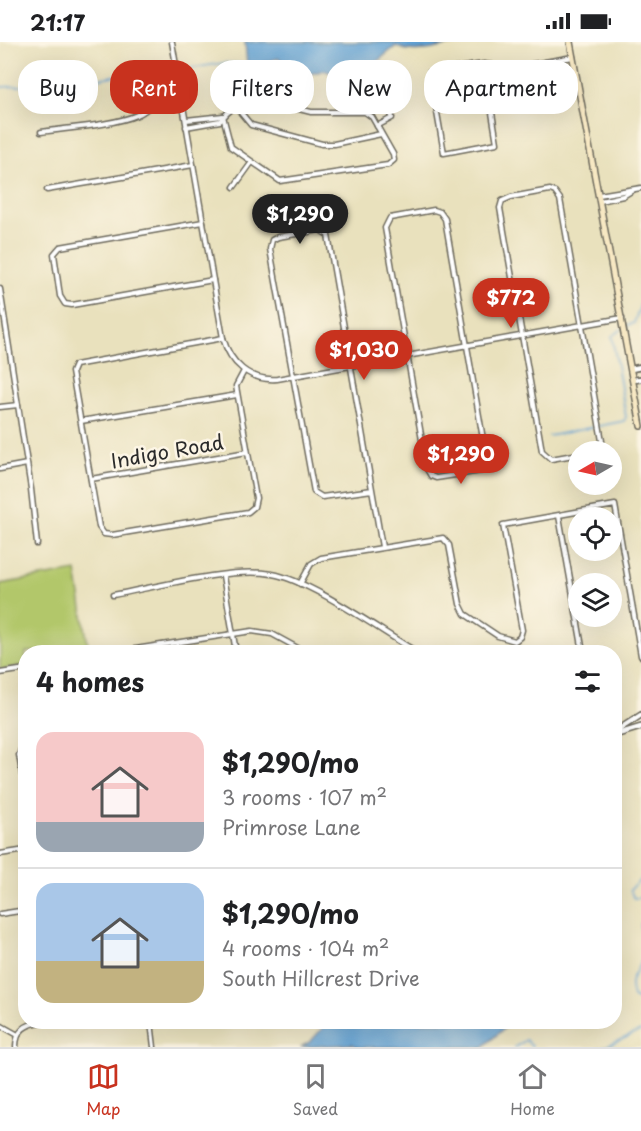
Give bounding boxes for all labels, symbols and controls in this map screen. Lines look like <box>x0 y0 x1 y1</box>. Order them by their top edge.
text: 21:17 <box>30 5 85 38</box>
chip: Buy <box>18 60 98 114</box>
chip: Rent <box>110 60 198 114</box>
chip: Filters <box>210 60 314 114</box>
chip: New <box>326 60 412 114</box>
chip: Apartment <box>424 60 578 114</box>
pin: $1,290 <box>251 194 349 245</box>
text: $1,290 <box>266 198 334 228</box>
pin: $772 <box>475 278 547 329</box>
text: $772 <box>487 282 536 312</box>
pin: $1,030 <box>315 330 413 381</box>
text: $1,030 <box>329 334 399 364</box>
street label: Indigo Road <box>108 426 226 476</box>
pin: $1,290 <box>412 434 510 485</box>
text: $1,290 <box>427 438 495 468</box>
north arrow <box>568 441 622 495</box>
map controls <box>568 441 622 627</box>
button: locate <box>568 507 622 561</box>
button: layers <box>568 573 622 627</box>
text: 4 homes <box>36 662 144 701</box>
icon: filters <box>571 665 604 698</box>
text: $1,290/mo <box>222 743 359 782</box>
icon: home <box>84 756 156 828</box>
text: 3 rooms · 107 m² <box>222 782 387 812</box>
text: Primrose Lane <box>222 812 361 842</box>
text: $1,290/mo <box>222 894 359 933</box>
icon: home <box>84 907 156 979</box>
text: 4 rooms · 104 m² <box>222 933 389 963</box>
text: South Hillcrest Drive <box>222 963 420 993</box>
tab: Map <box>86 1060 120 1120</box>
tab: Saved <box>293 1060 338 1120</box>
tab: Home <box>510 1060 555 1120</box>

